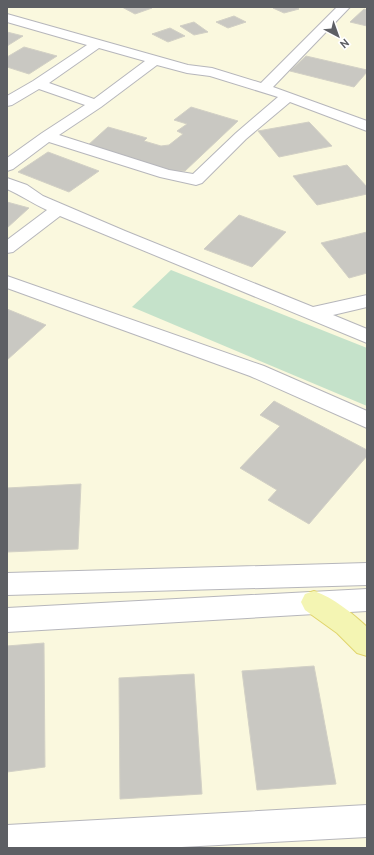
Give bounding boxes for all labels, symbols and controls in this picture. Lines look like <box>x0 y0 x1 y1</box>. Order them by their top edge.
north arrow <box>318 16 358 56</box>
text: N <box>336 35 351 51</box>

